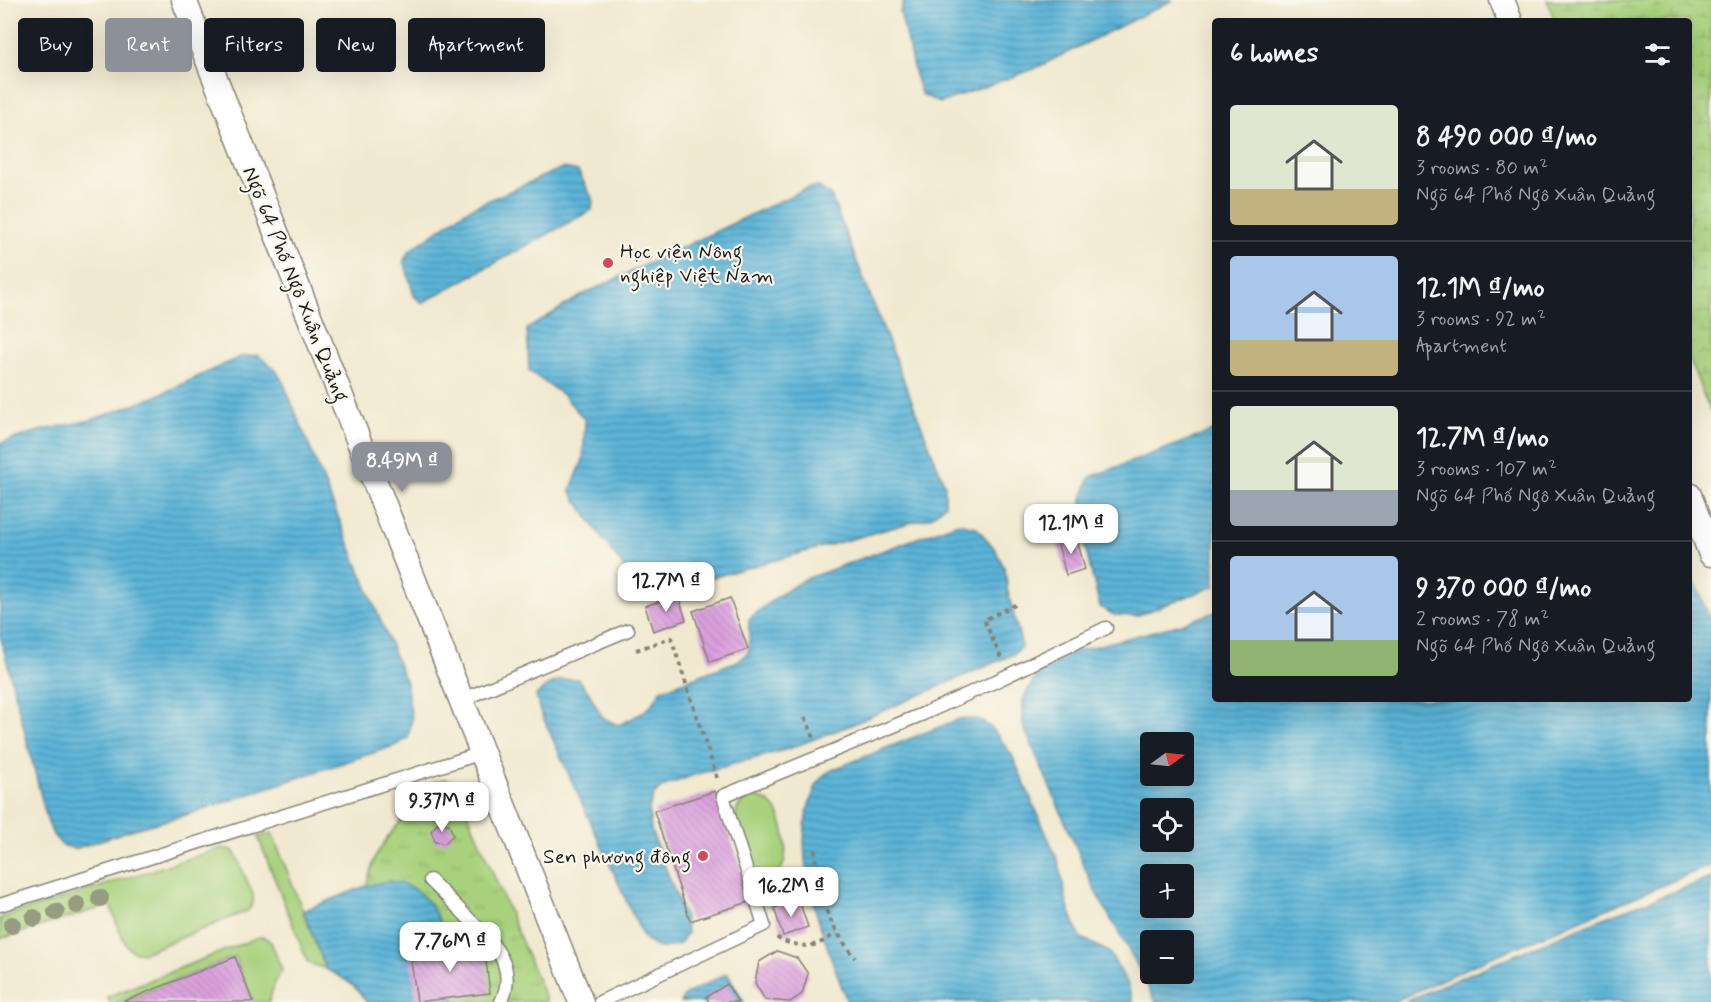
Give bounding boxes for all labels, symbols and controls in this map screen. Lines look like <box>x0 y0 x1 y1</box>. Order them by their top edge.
chip: Buy <box>18 18 93 72</box>
chip: Rent <box>105 18 192 72</box>
chip: Filters <box>204 18 304 72</box>
chip: New <box>316 18 396 72</box>
chip: Apartment <box>408 18 545 72</box>
text: 6 homes <box>1230 37 1318 71</box>
icon: filters <box>1641 38 1674 71</box>
text: 8 490 000 ₫/mo <box>1416 121 1597 155</box>
icon: home <box>1278 129 1350 201</box>
text: 3 rooms · 80 m² <box>1416 155 1548 182</box>
street label: Ngõ 64 Phố Ngô Xuân Quảng <box>233 162 355 407</box>
text: Ngõ 64 Phố Ngô Xuân Quảng <box>1416 182 1656 209</box>
place label: Học viện Nông nghiệp Việt Nam <box>620 238 774 292</box>
marker: Học viện Nông nghiệp Việt Nam <box>601 256 615 270</box>
text: 12.1M ₫/mo <box>1416 272 1545 306</box>
icon: home <box>1278 280 1350 352</box>
text: 3 rooms · 92 m² <box>1416 306 1546 333</box>
text: Apartment <box>1416 333 1507 360</box>
text: 12.7M ₫/mo <box>1416 422 1549 456</box>
icon: home <box>1278 430 1350 502</box>
pin: 8.49M ₫ <box>347 442 457 493</box>
text: 8.49M ₫ <box>366 448 438 475</box>
text: 3 rooms · 107 m² <box>1416 456 1557 483</box>
text: Ngõ 64 Phố Ngô Xuân Quảng <box>1416 483 1656 510</box>
pin: 12.1M ₫ <box>1016 504 1126 555</box>
text: 12.1M ₫ <box>1038 510 1104 537</box>
pin: 12.7M ₫ <box>611 562 721 613</box>
text: 12.7M ₫ <box>631 568 701 595</box>
text: 9 370 000 ₫/mo <box>1416 572 1591 606</box>
icon: home <box>1278 580 1350 652</box>
text: 2 rooms · 78 m² <box>1416 606 1549 633</box>
text: Ngõ 64 Phố Ngô Xuân Quảng <box>1416 633 1656 660</box>
north arrow <box>1140 732 1194 786</box>
map controls <box>1140 732 1194 984</box>
pin: 9.37M ₫ <box>387 782 497 833</box>
text: 9.37M ₫ <box>409 788 475 815</box>
button: locate <box>1140 798 1194 852</box>
place label: Sen phương đông <box>543 843 691 873</box>
marker: Sen phương đông <box>696 849 710 863</box>
button: + <box>1140 864 1194 918</box>
pin: 16.2M ₫ <box>736 867 846 918</box>
text: 16.2M ₫ <box>757 873 825 900</box>
pin: 7.76M ₫ <box>395 922 505 973</box>
text: 7.76M ₫ <box>414 928 486 955</box>
button: − <box>1140 930 1194 984</box>

